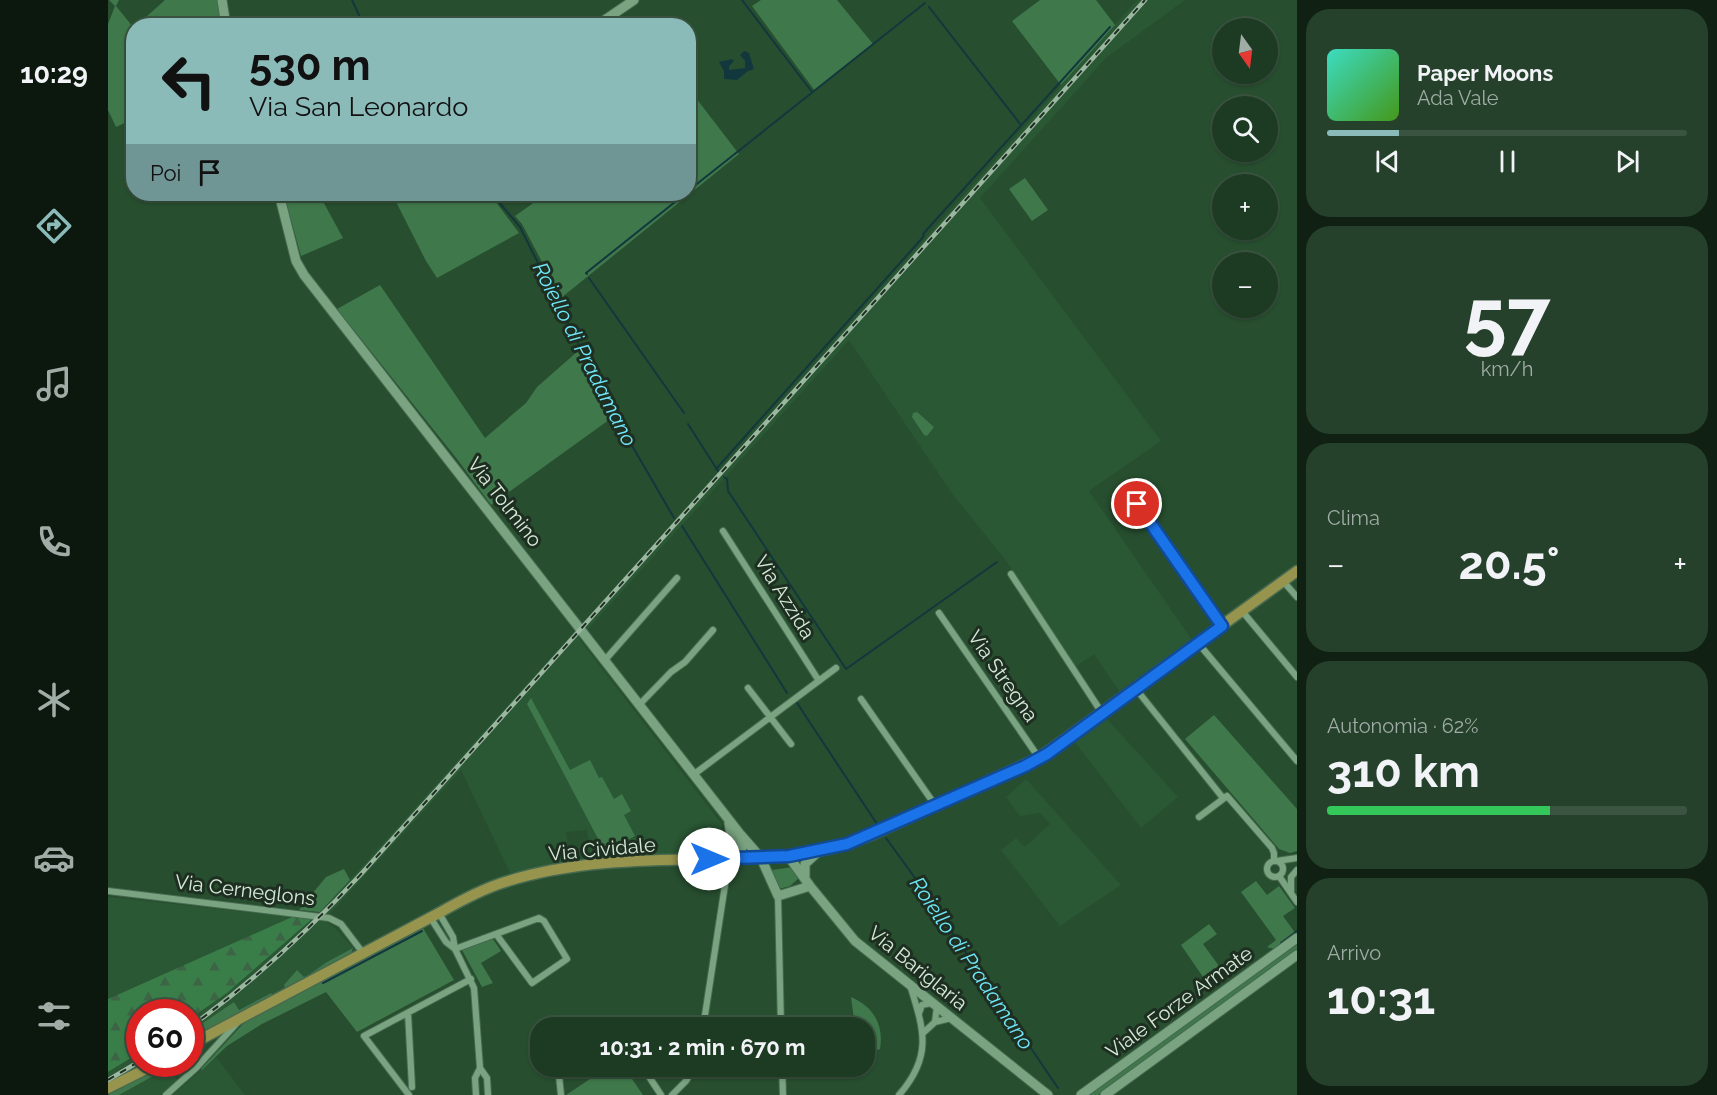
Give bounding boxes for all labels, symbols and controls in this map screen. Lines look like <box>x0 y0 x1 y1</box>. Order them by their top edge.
north arrow <box>1212 18 1278 84</box>
map controls <box>1212 18 1278 318</box>
text: 530 m <box>249 41 371 90</box>
icon: left <box>150 42 228 120</box>
text: 10:29 <box>20 58 88 89</box>
text: Paper Moons <box>1417 60 1553 86</box>
text: Ada Vale <box>1417 86 1499 110</box>
text: Via San Leonardo <box>249 91 468 122</box>
button: search <box>1212 96 1278 162</box>
icon: previous <box>1371 145 1404 178</box>
icon: pause <box>1491 145 1524 178</box>
icon: next <box>1611 145 1644 178</box>
icon: arrive <box>193 156 226 189</box>
text: Poi <box>150 160 181 186</box>
button: + <box>1212 174 1278 240</box>
icon: directions <box>33 205 75 247</box>
button: − <box>1212 252 1278 318</box>
water label: Roiello di Pradamano <box>528 258 642 450</box>
text: 57 <box>1464 272 1550 363</box>
text: km/h <box>1481 357 1533 381</box>
icon: music <box>33 363 75 405</box>
street label: Via Tolmino <box>463 452 547 552</box>
pin <box>1111 478 1162 529</box>
icon: arrive <box>1120 487 1153 520</box>
text: Clima <box>1327 506 1380 530</box>
icon: phone <box>33 521 75 563</box>
text: 20.5° <box>1459 537 1559 590</box>
text: − <box>1327 545 1345 584</box>
text: + <box>1673 545 1687 584</box>
street label: Via Azzida <box>750 551 820 643</box>
street label: Via Stregna <box>963 626 1043 726</box>
icon: climate <box>33 679 75 721</box>
text: Autonomia · 62% <box>1327 714 1479 738</box>
text: 310 km <box>1327 745 1480 798</box>
position arrow <box>677 827 741 891</box>
street label: Via Cividale <box>547 832 657 866</box>
icon: car <box>33 837 75 879</box>
street label: Via Cerneglons <box>174 870 316 910</box>
water label: Roiello di Pradamano <box>905 872 1039 1054</box>
street label: Via Bariglaria <box>864 921 972 1015</box>
street label: Viale Forze Armate <box>1101 941 1257 1063</box>
text: Arrivo <box>1327 941 1381 965</box>
text: 10:31 <box>1327 972 1435 1025</box>
icon: filters <box>33 995 75 1037</box>
speed limit sign: 60 <box>126 999 204 1077</box>
text: 10:31 · 2 min · 670 m <box>599 1034 806 1060</box>

